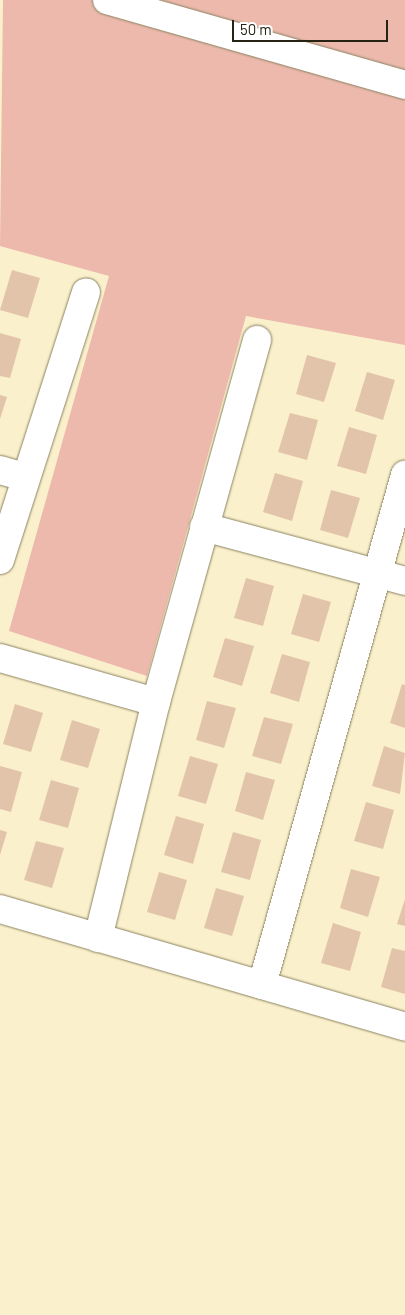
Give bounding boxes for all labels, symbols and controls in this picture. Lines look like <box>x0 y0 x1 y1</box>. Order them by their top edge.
scale bar <box>235 10 391 42</box>
text: 50 m <box>240 20 272 38</box>

